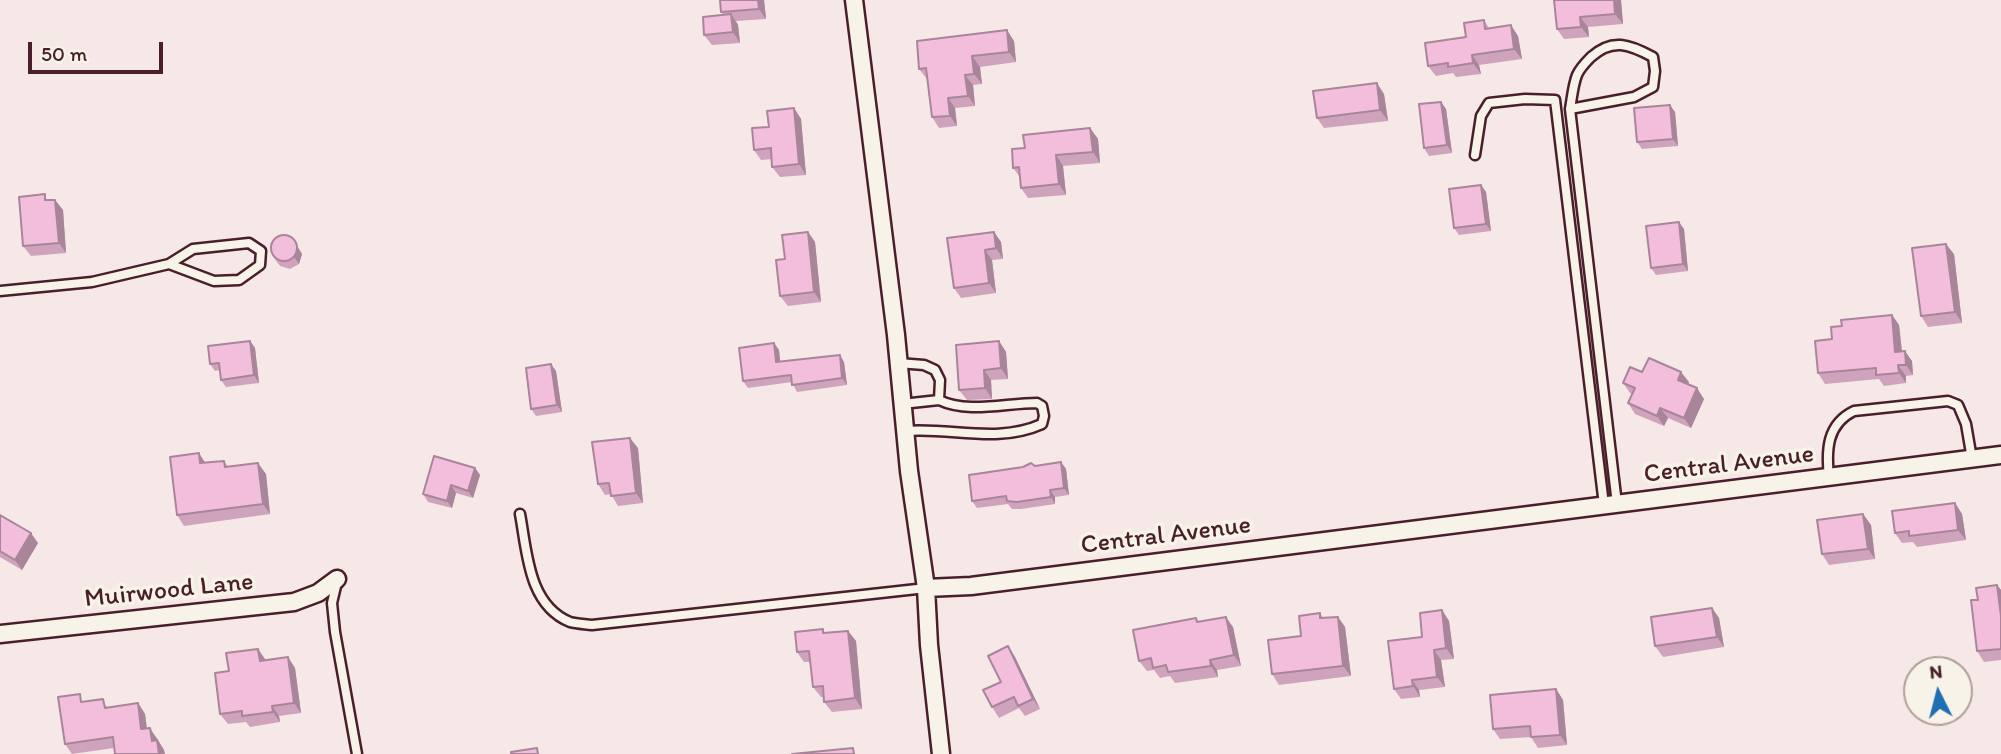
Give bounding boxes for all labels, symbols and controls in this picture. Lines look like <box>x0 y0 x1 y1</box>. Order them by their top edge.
scale bar <box>32 28 166 72</box>
text: 50 m <box>41 41 87 66</box>
street label: Central Avenue <box>1642 439 1816 491</box>
street label: Central Avenue <box>1079 510 1253 562</box>
street label: Muirwood Lane <box>83 567 255 615</box>
north arrow <box>1903 656 1973 726</box>
text: N <box>1928 660 1944 684</box>

